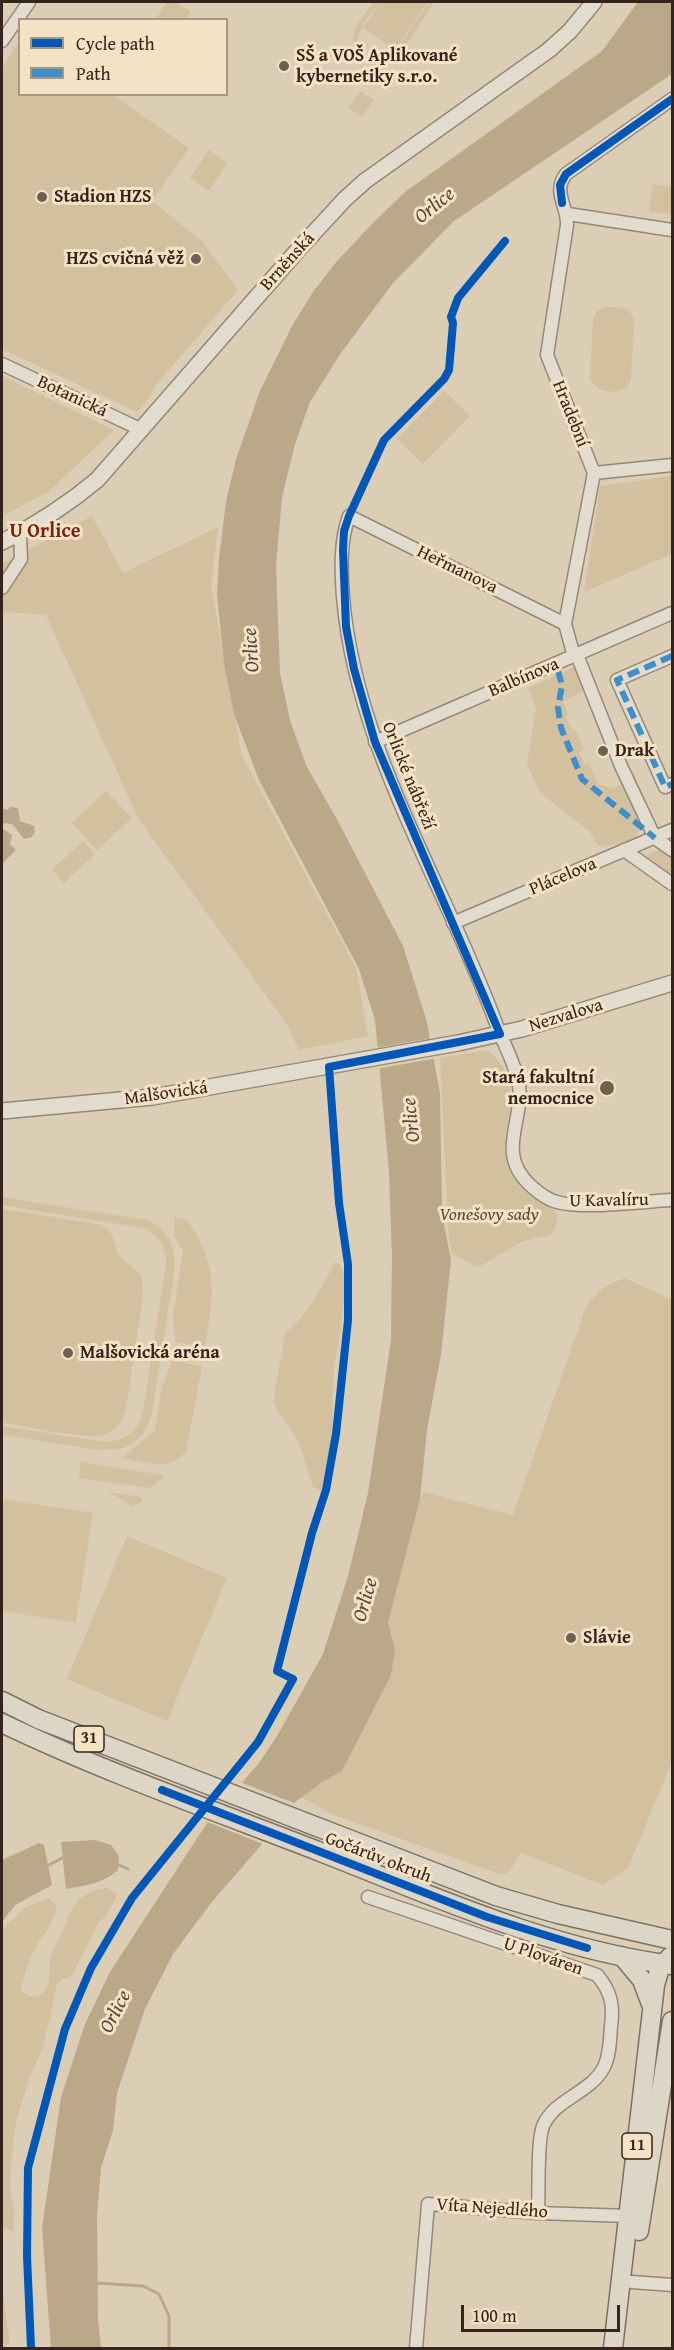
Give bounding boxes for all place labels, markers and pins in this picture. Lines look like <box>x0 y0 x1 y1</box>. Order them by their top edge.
place label: SŠ a VOŠ Aplikované kybernetiky s.r.o. <box>296 45 458 88</box>
marker: SŠ a VOŠ Aplikované kybernetiky s.r.o. <box>277 59 291 73</box>
place label: Stadion HZS <box>54 186 151 208</box>
marker: Stadion HZS <box>35 190 49 204</box>
place label: HZS cvičná věž <box>66 248 184 270</box>
marker: HZS cvičná věž <box>189 252 203 266</box>
place label: Drak <box>615 740 654 762</box>
marker: Drak <box>596 744 610 758</box>
place label: Stará fakultní nemocnice <box>482 1067 594 1110</box>
marker: Stará fakultní nemocnice <box>598 1079 616 1097</box>
place label: Malšovická aréna <box>80 1342 220 1364</box>
marker: Malšovická aréna <box>61 1346 75 1360</box>
place label: Slávie <box>583 1627 631 1649</box>
marker: Slávie <box>564 1631 578 1645</box>

